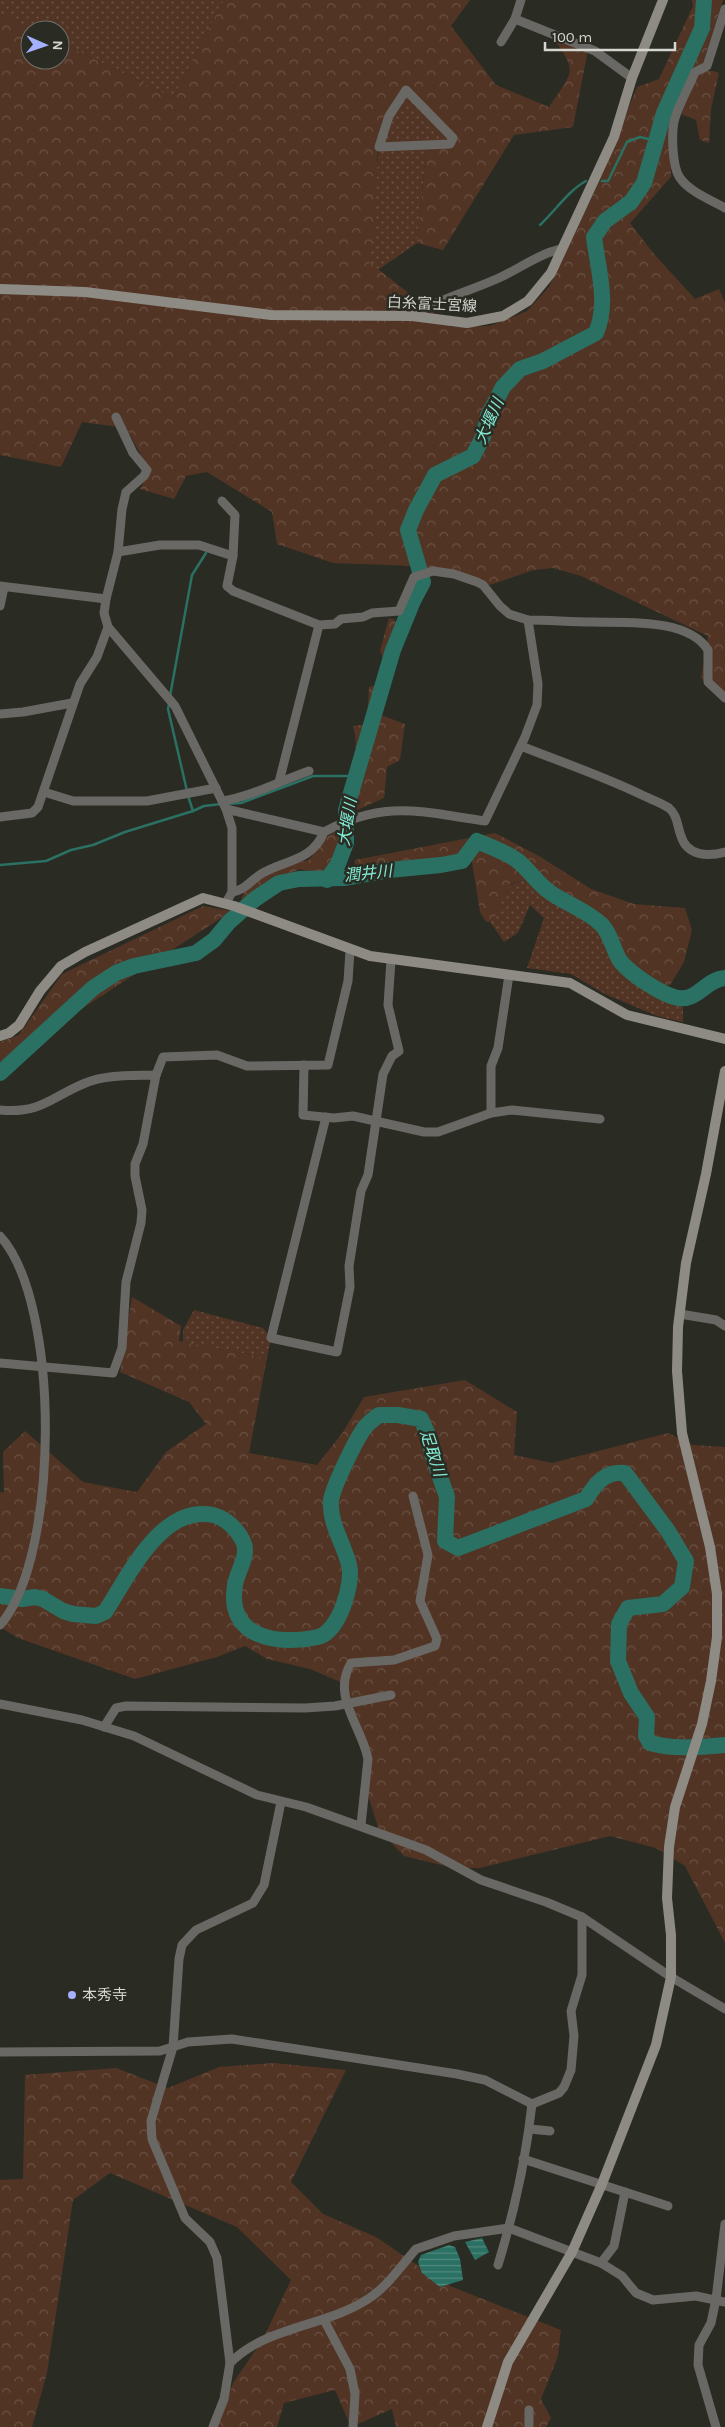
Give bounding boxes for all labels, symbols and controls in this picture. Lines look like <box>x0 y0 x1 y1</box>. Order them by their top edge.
north arrow <box>20 20 70 70</box>
scale bar <box>545 20 675 52</box>
text: 100 m <box>552 28 592 46</box>
text: N <box>49 40 66 51</box>
street label: 白糸富士宮線 <box>387 293 477 315</box>
water label: 大堰川 <box>471 393 508 447</box>
water label: 大堰川 <box>334 795 360 847</box>
water label: 潤井川 <box>343 861 395 885</box>
water label: 足取川 <box>417 1427 450 1481</box>
place label: 本秀寺 <box>82 1986 127 2004</box>
marker: 本秀寺 <box>66 1989 78 2001</box>

